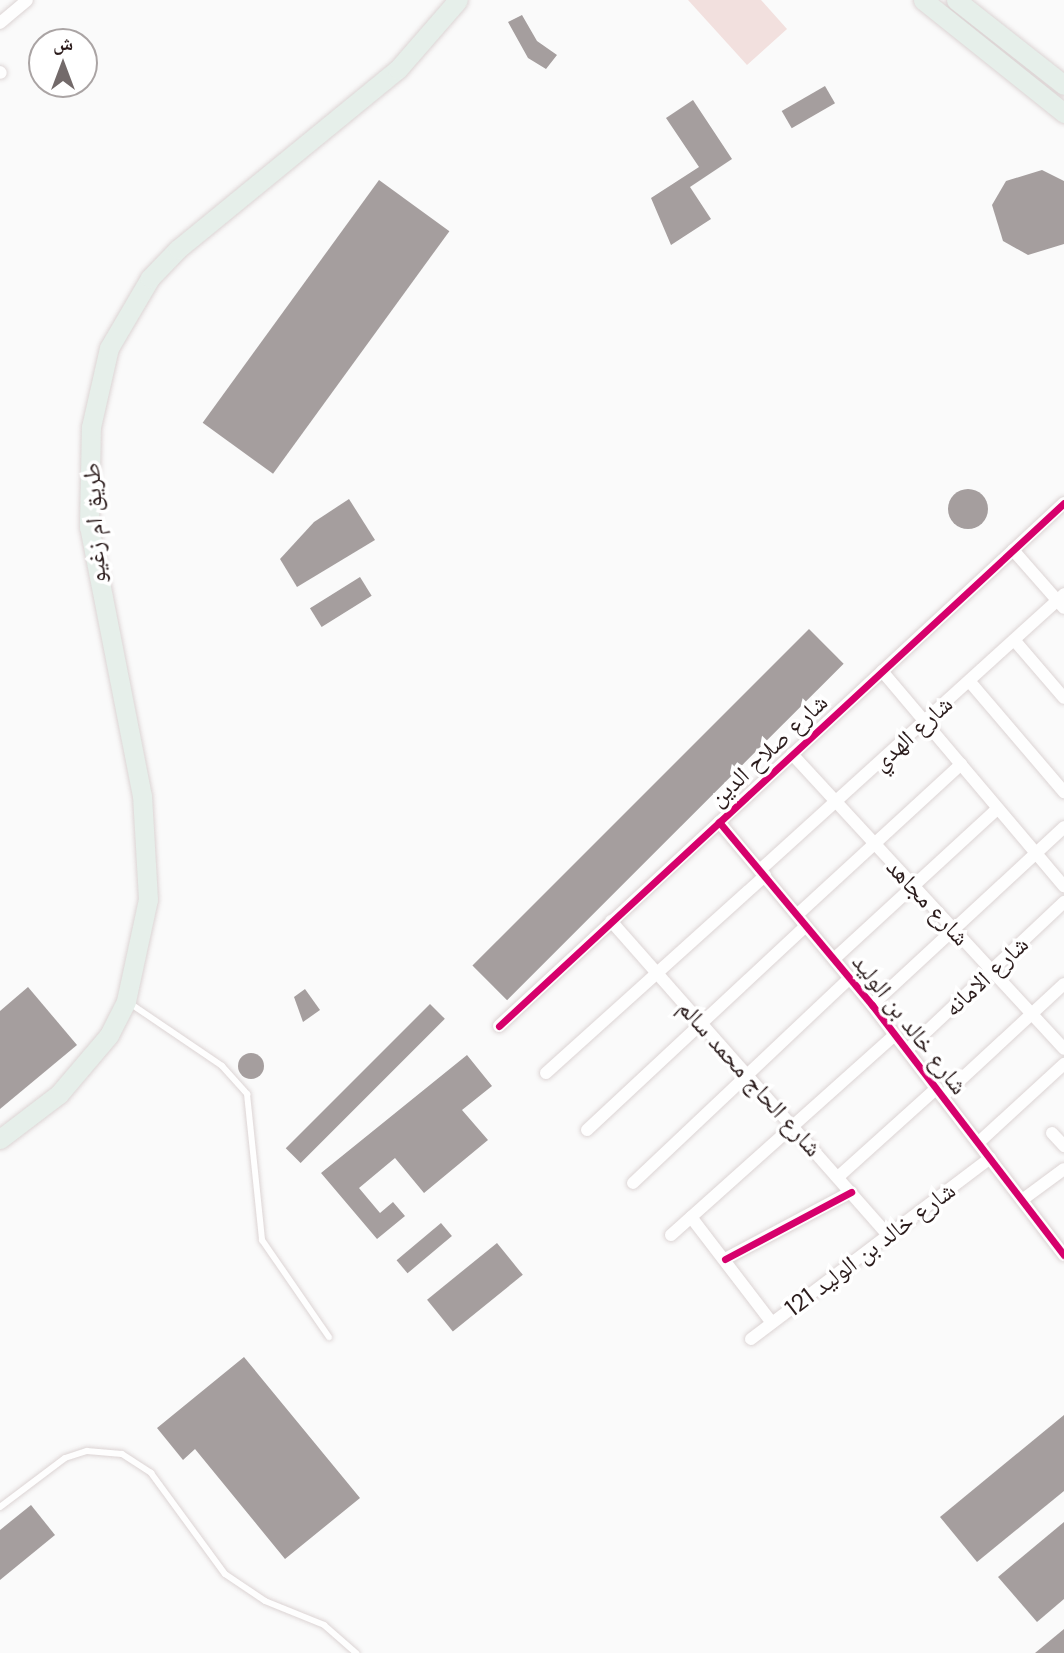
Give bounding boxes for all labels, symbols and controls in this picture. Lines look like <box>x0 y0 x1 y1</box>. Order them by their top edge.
north arrow <box>28 28 98 98</box>
text: ش <box>53 31 73 56</box>
street label: طريق ام زغيو <box>76 462 112 584</box>
street label: شارع صلاح الدين <box>703 688 833 812</box>
street label: شارع الهدي <box>866 689 958 777</box>
street label: شارع مجاهد <box>880 852 976 952</box>
street label: شارع الامانه <box>938 930 1034 1022</box>
street label: شارع خالد بن الوليد <box>846 948 974 1100</box>
street label: شارع الحاج محمد سالم <box>672 994 828 1162</box>
street label: شارع خالد بن الوليد 121 <box>779 1176 961 1322</box>

